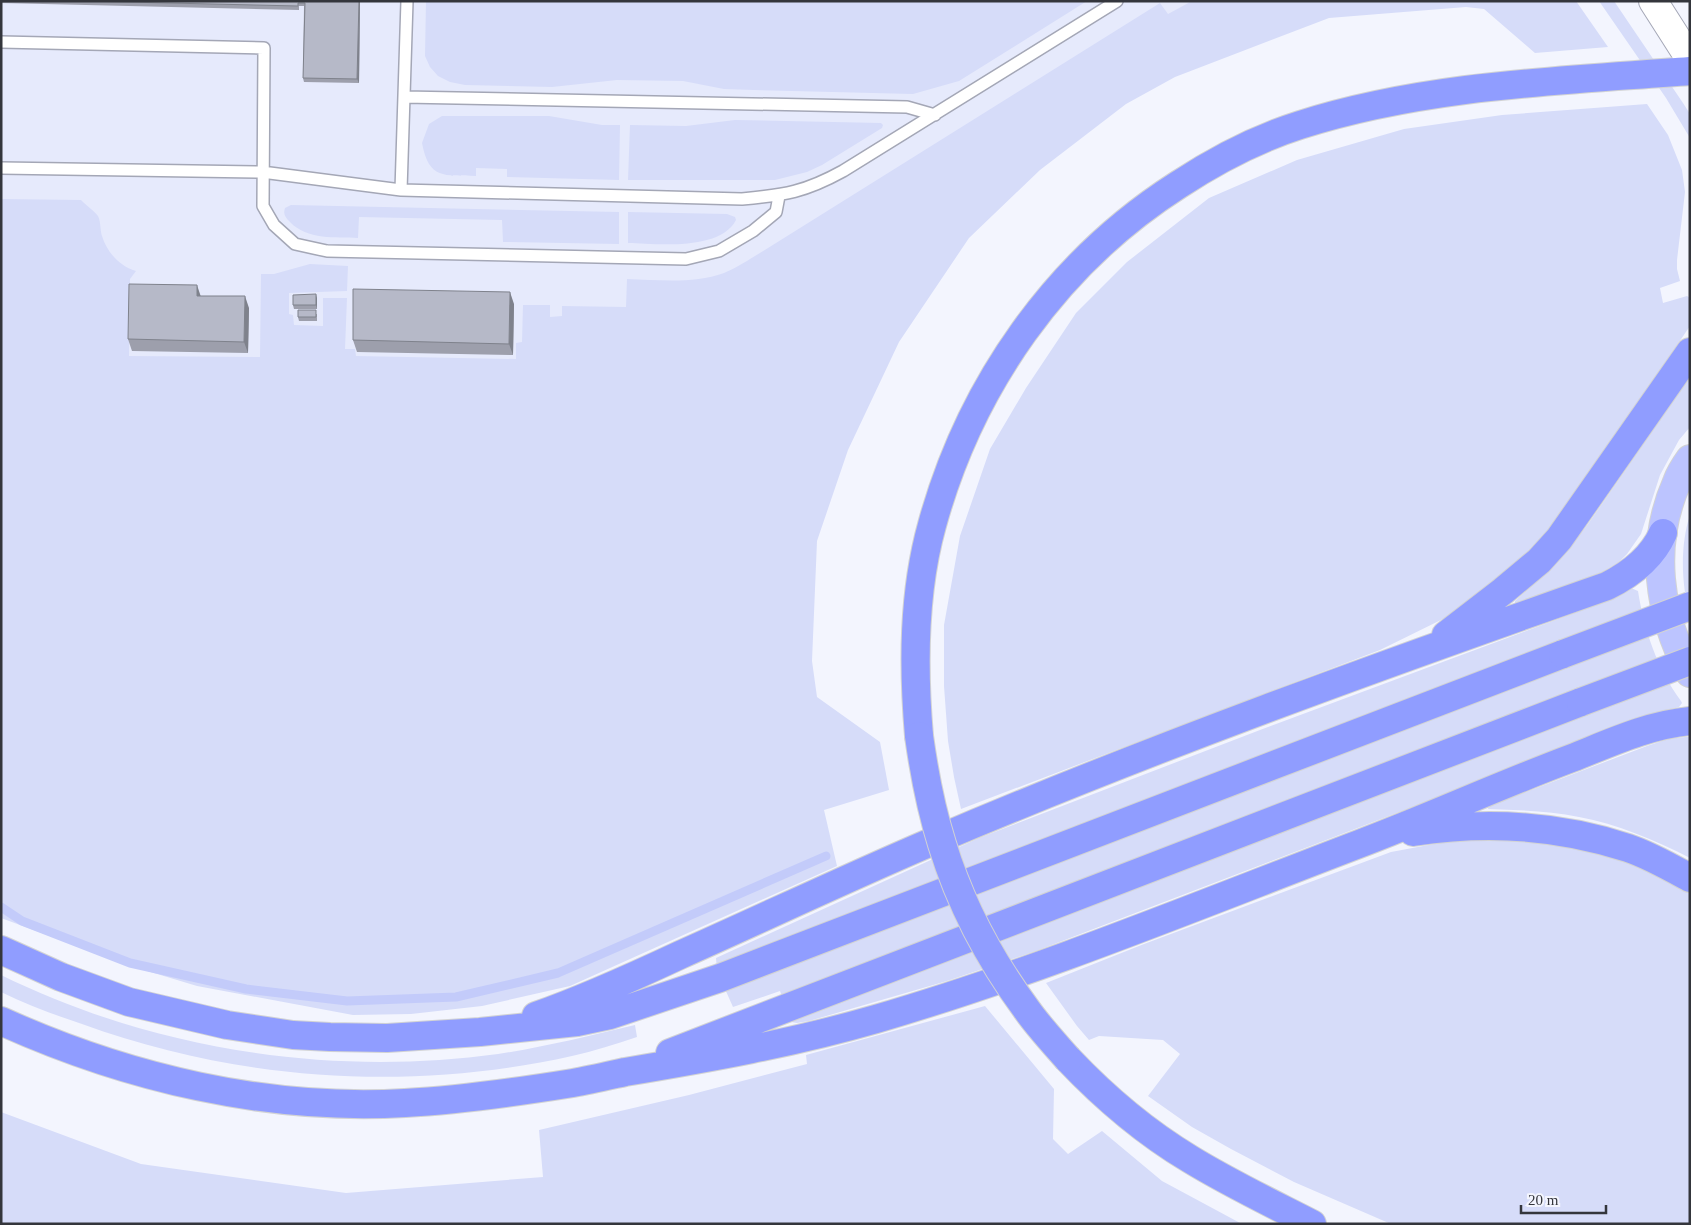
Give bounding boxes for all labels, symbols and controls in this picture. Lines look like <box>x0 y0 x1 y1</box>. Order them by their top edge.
scale bar <box>1521 1182 1606 1214</box>
text: 20 m <box>1528 1192 1559 1208</box>

